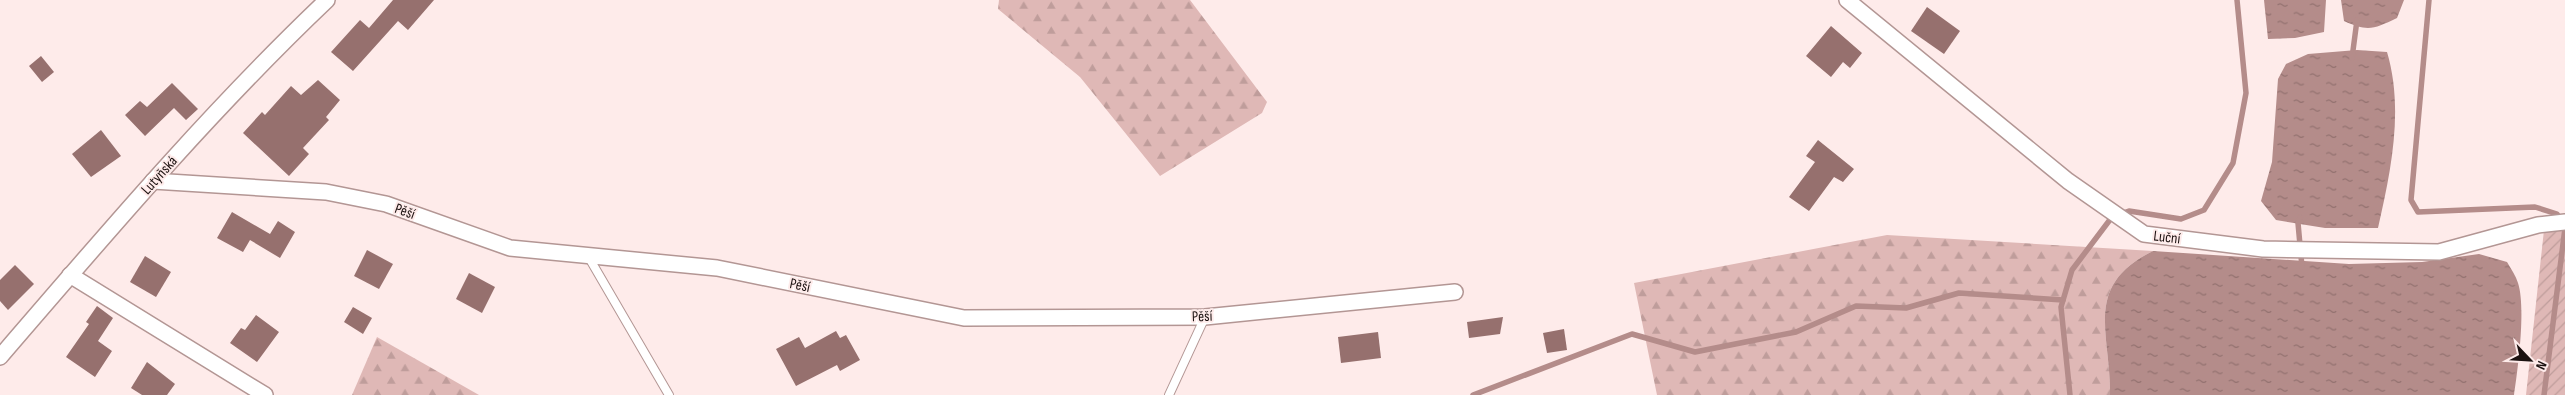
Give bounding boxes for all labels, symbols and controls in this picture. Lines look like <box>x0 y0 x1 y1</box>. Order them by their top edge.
street label: Lutyňská <box>137 152 182 199</box>
street label: Pěší <box>392 199 418 224</box>
street label: Luční <box>2152 226 2182 249</box>
street label: Pěší <box>788 274 812 297</box>
street label: Pěší <box>1191 307 1213 326</box>
north arrow <box>2505 335 2555 385</box>
text: N <box>2532 358 2551 372</box>

